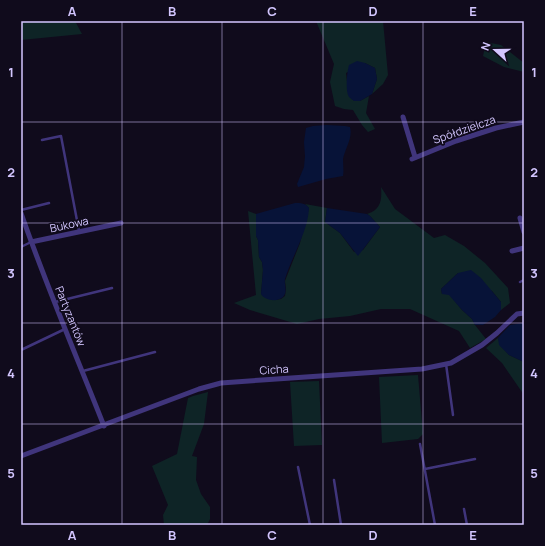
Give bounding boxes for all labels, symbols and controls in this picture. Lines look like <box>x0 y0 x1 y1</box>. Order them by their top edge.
text: A <box>68 2 77 20</box>
text: B <box>168 2 176 20</box>
text: C <box>267 2 277 20</box>
text: D <box>368 2 378 20</box>
text: E <box>469 2 477 20</box>
north arrow <box>475 30 515 70</box>
text: N <box>477 40 494 53</box>
text: 1 <box>8 63 14 81</box>
text: 1 <box>531 63 537 81</box>
street label: Spółdzielcza <box>431 111 497 147</box>
text: 2 <box>7 163 15 181</box>
text: 2 <box>530 163 538 181</box>
street label: Bukowa <box>48 213 90 235</box>
text: 3 <box>7 264 15 282</box>
text: 3 <box>530 264 538 282</box>
street label: Partyzantów <box>52 284 90 349</box>
street label: Cicha <box>259 361 289 377</box>
text: 4 <box>7 364 15 382</box>
text: 4 <box>530 364 538 382</box>
text: 5 <box>7 464 15 482</box>
text: 5 <box>530 464 538 482</box>
text: A <box>68 526 77 544</box>
text: B <box>168 526 176 544</box>
text: C <box>267 526 277 544</box>
text: D <box>368 526 378 544</box>
text: E <box>469 526 477 544</box>

